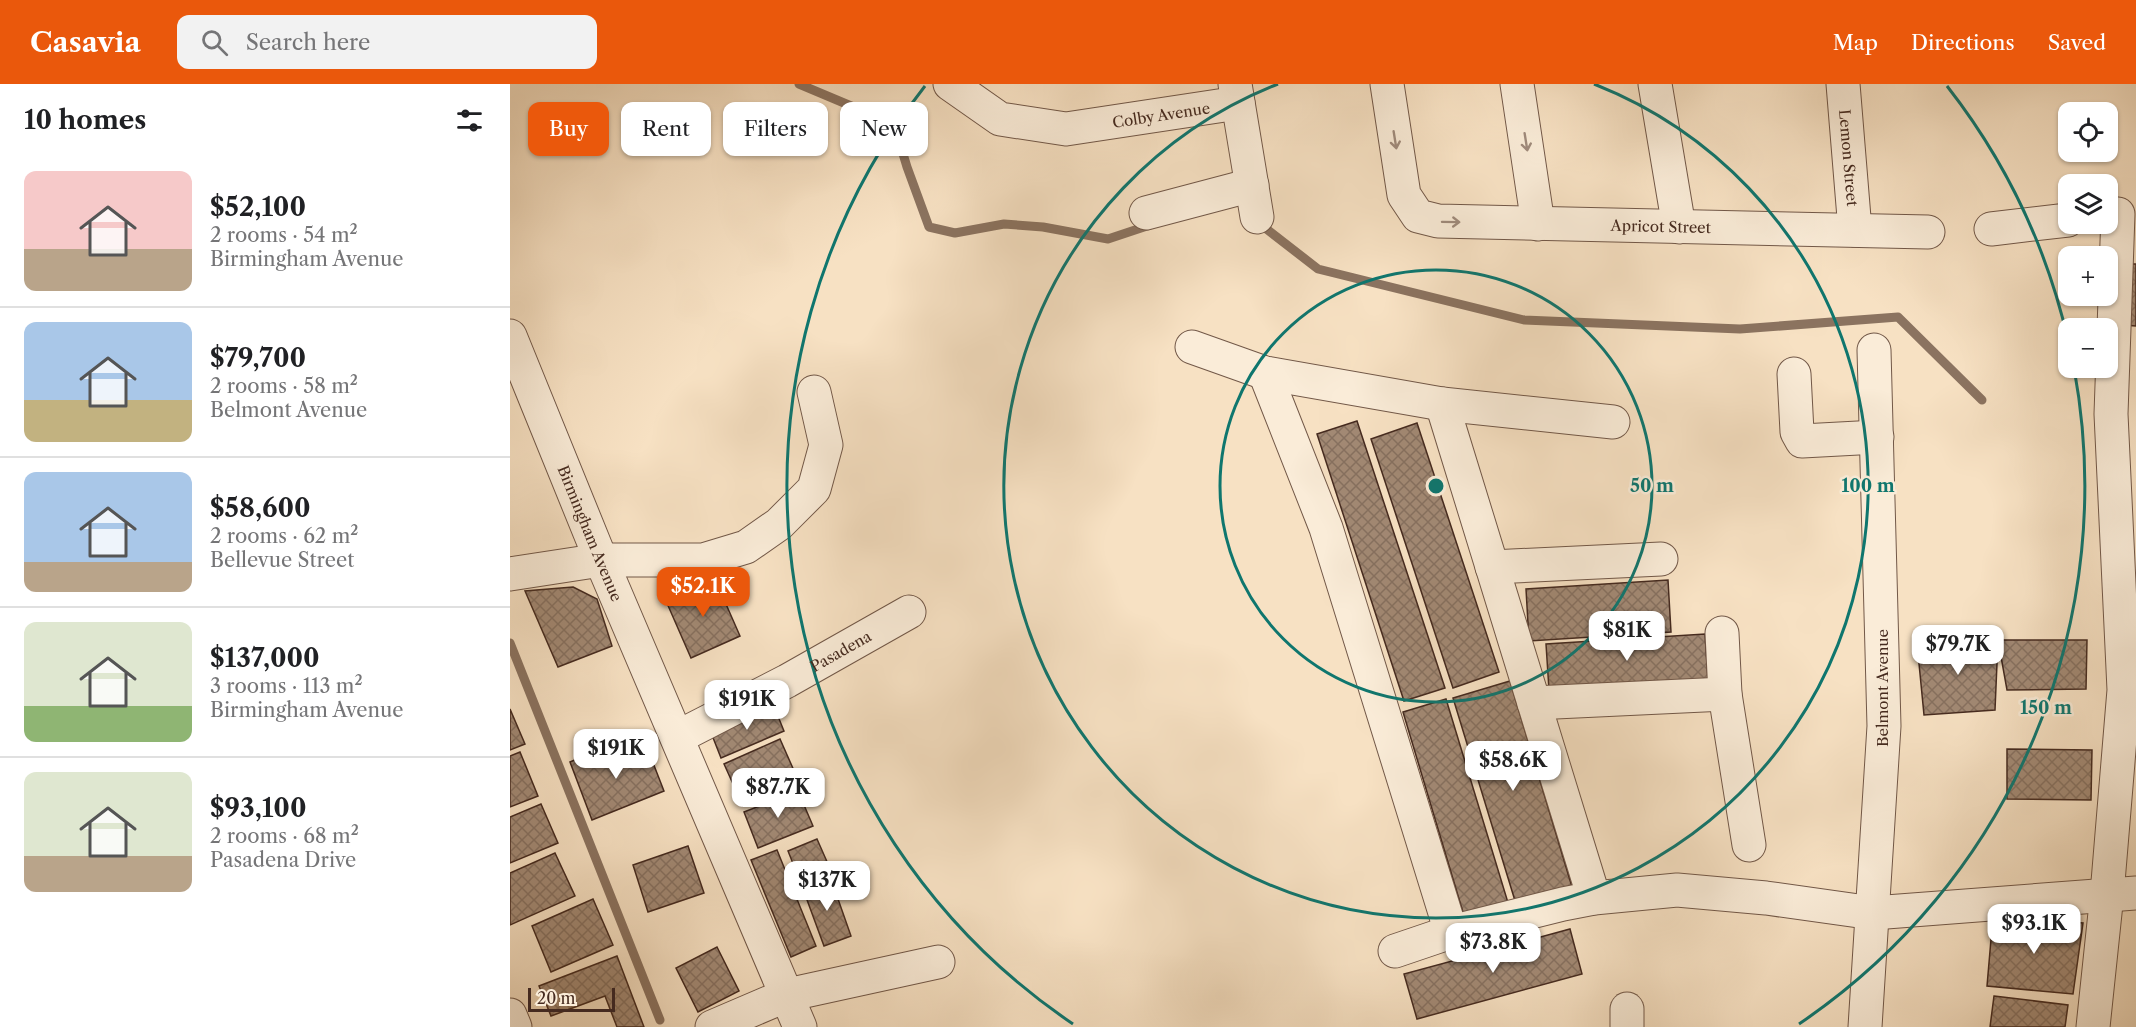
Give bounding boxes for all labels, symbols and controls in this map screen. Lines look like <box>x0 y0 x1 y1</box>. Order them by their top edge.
search box <box>177 15 597 69</box>
text: Casavia <box>30 25 141 59</box>
icon: search <box>198 26 231 59</box>
text: Search here <box>246 29 370 56</box>
text: Map <box>1833 30 1878 55</box>
text: Directions <box>1911 30 2015 55</box>
text: Saved <box>2048 30 2106 55</box>
street label: Colby Avenue <box>1111 98 1211 131</box>
chip: Buy <box>528 102 609 156</box>
chip: Rent <box>621 102 711 156</box>
chip: Filters <box>723 102 828 156</box>
chip: New <box>840 102 928 156</box>
map controls <box>2058 102 2118 378</box>
button: locate <box>2058 102 2118 162</box>
text: 10 homes <box>24 104 146 136</box>
icon: filters <box>453 104 486 137</box>
street label: Lemon Street <box>1836 108 1863 208</box>
one-way arrow <box>1390 129 1401 149</box>
one-way arrow <box>1520 131 1531 151</box>
button: layers <box>2058 174 2118 234</box>
text: $52,100 <box>210 191 306 223</box>
icon: home <box>72 195 144 267</box>
street label: Apricot Street <box>1609 215 1712 237</box>
one-way arrow <box>1440 216 1460 227</box>
text: 2 rooms · 54 m² <box>210 223 358 247</box>
button: + <box>2058 246 2118 306</box>
text: Birmingham Avenue <box>210 247 404 271</box>
button: − <box>2058 318 2118 378</box>
text: $79,700 <box>210 342 306 374</box>
icon: home <box>72 346 144 418</box>
text: 2 rooms · 58 m² <box>210 374 358 398</box>
text: Belmont Avenue <box>210 398 367 422</box>
street label: Birmingham Avenue <box>554 462 627 604</box>
text: 50 m <box>1630 475 1674 497</box>
text: 100 m <box>1841 475 1895 497</box>
centre of rings <box>1426 476 1446 496</box>
text: $58,600 <box>210 492 311 524</box>
icon: home <box>72 496 144 568</box>
text: 2 rooms · 62 m² <box>210 524 358 548</box>
text: Bellevue Street <box>210 548 354 572</box>
pin: $52.1K <box>654 567 752 618</box>
text: $52.1K <box>671 574 735 598</box>
pin: $81K <box>1591 611 1663 662</box>
text: $81K <box>1603 618 1651 642</box>
pin: $79.7K <box>1909 625 2007 676</box>
street label: Pasadena <box>807 626 874 675</box>
street label: Belmont Avenue <box>1873 629 1892 747</box>
text: $79.7K <box>1926 632 1990 656</box>
text: $137,000 <box>210 642 320 674</box>
icon: home <box>72 646 144 718</box>
text: 3 rooms · 113 m² <box>210 674 363 698</box>
pin: $191K <box>705 680 789 731</box>
text: $191K <box>718 687 776 711</box>
text: 150 m <box>2020 697 2072 719</box>
text: Birmingham Avenue <box>210 698 404 722</box>
pin: $191K <box>574 729 658 780</box>
text: $191K <box>587 736 645 760</box>
pin: $58.6K <box>1464 741 1562 792</box>
text: $58.6K <box>1479 748 1547 772</box>
pin: $87.7K <box>729 768 827 819</box>
text: $87.7K <box>746 775 810 799</box>
text: $93,100 <box>210 792 306 824</box>
icon: home <box>72 796 144 868</box>
text: 2 rooms · 68 m² <box>210 824 359 848</box>
text: Pasadena Drive <box>210 848 356 872</box>
pin: $137K <box>785 861 869 912</box>
text: $137K <box>798 868 856 892</box>
pin: $93.1K <box>1985 904 2083 955</box>
text: $93.1K <box>2002 911 2066 935</box>
pin: $73.8K <box>1444 923 1542 974</box>
text: $73.8K <box>1460 930 1526 954</box>
scale bar <box>528 985 615 1012</box>
text: 20 m <box>537 988 576 1008</box>

